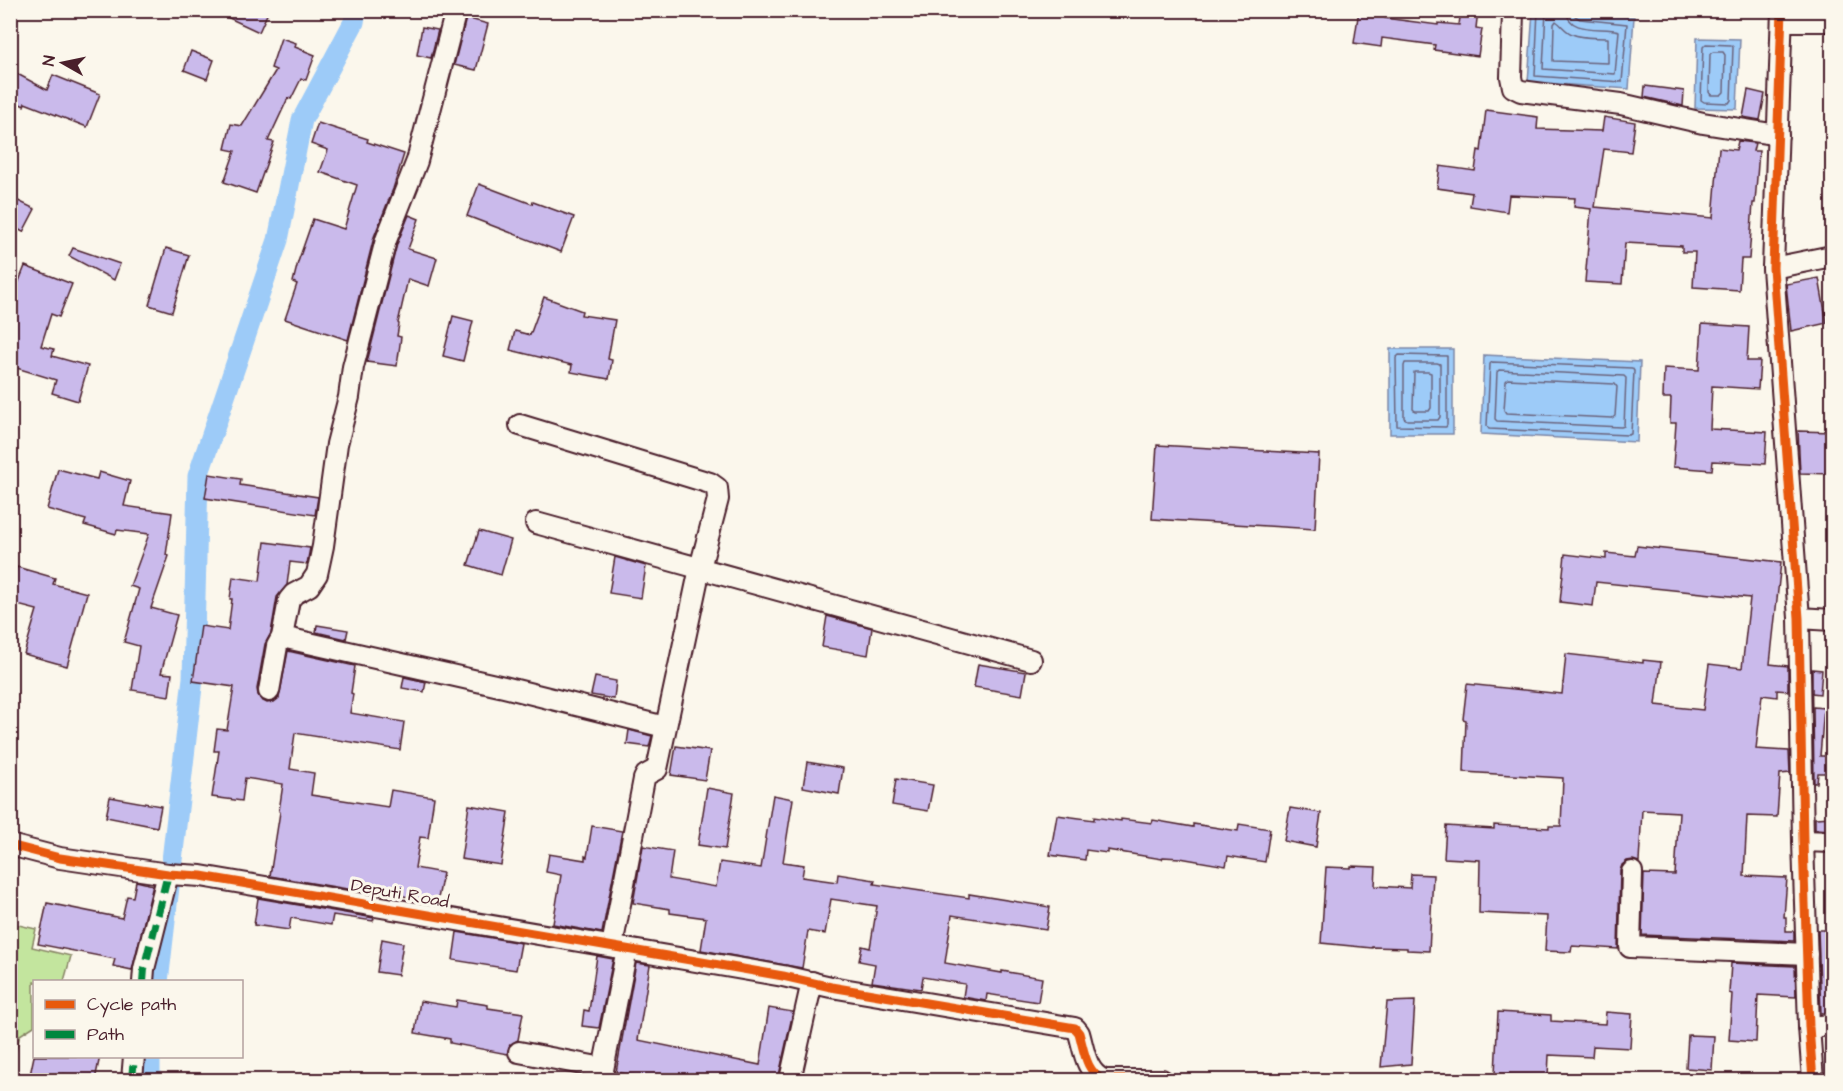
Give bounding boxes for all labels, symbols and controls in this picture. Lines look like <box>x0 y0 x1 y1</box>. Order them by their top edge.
north arrow <box>33 33 93 93</box>
text: N <box>38 54 61 67</box>
street label: Deputi Road <box>349 873 451 914</box>
legend <box>33 980 243 1058</box>
text: Cycle path <box>87 992 176 1018</box>
text: Path <box>87 1022 124 1047</box>

